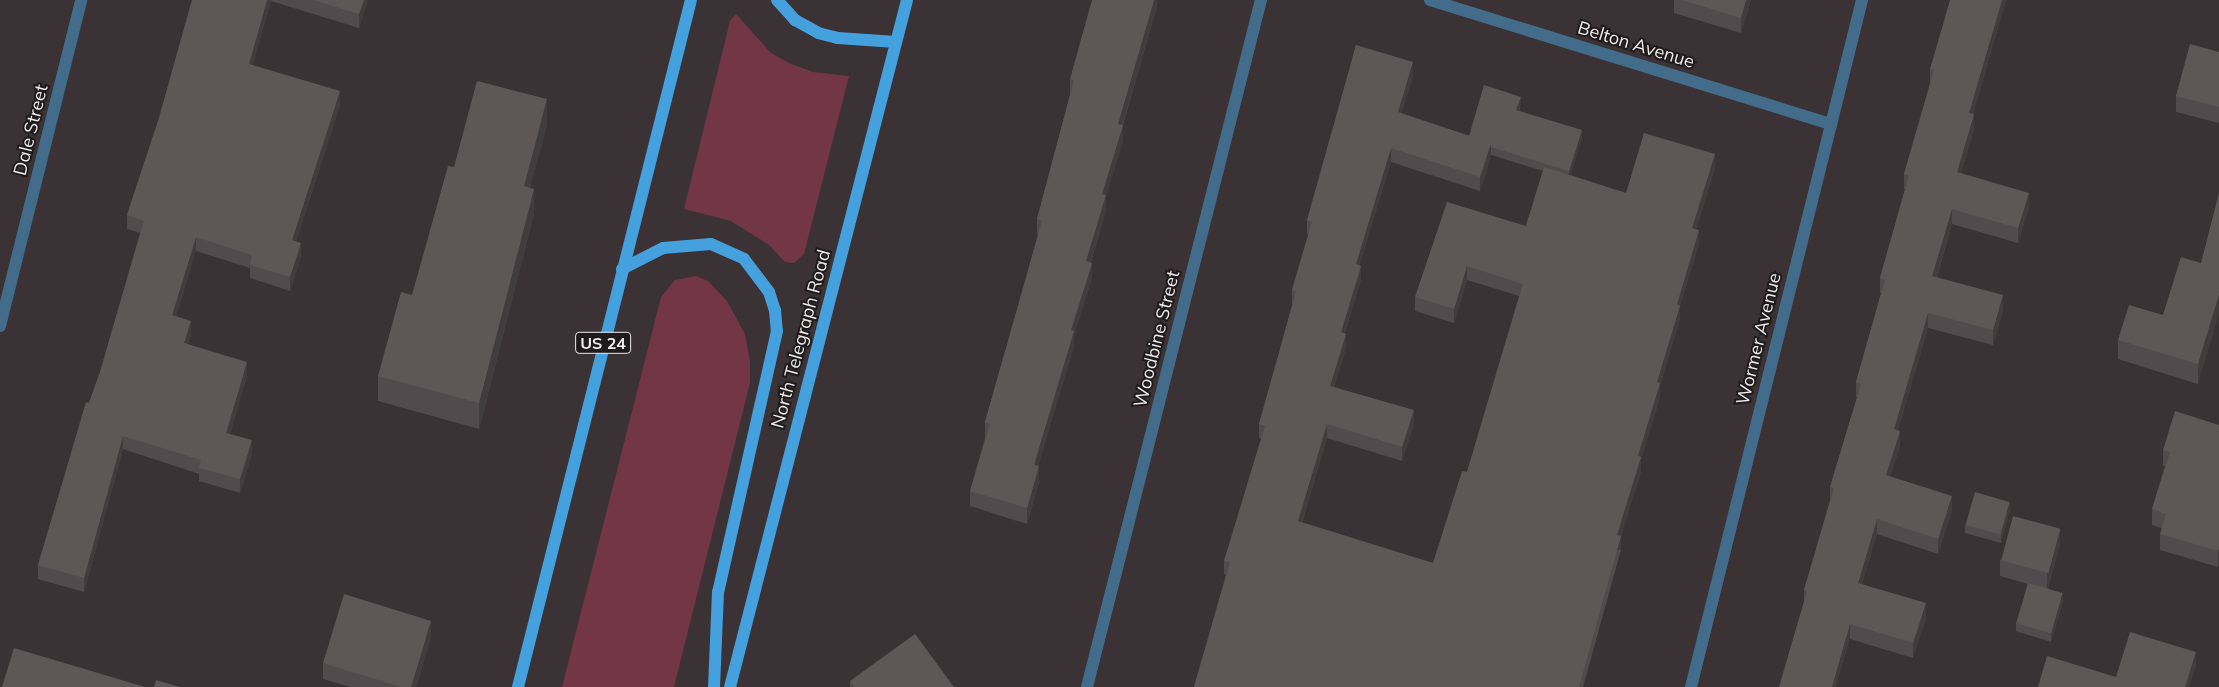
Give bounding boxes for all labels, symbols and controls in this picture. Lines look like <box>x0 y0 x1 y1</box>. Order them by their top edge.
street label: Belton Avenue <box>1575 17 1697 73</box>
street label: Dale Street <box>9 82 53 178</box>
street label: North Telegraph Road <box>767 247 835 431</box>
street label: Woodbine Street <box>1130 268 1184 410</box>
street label: Wormer Avenue <box>1732 271 1786 407</box>
road number: US 24 <box>574 329 632 356</box>

